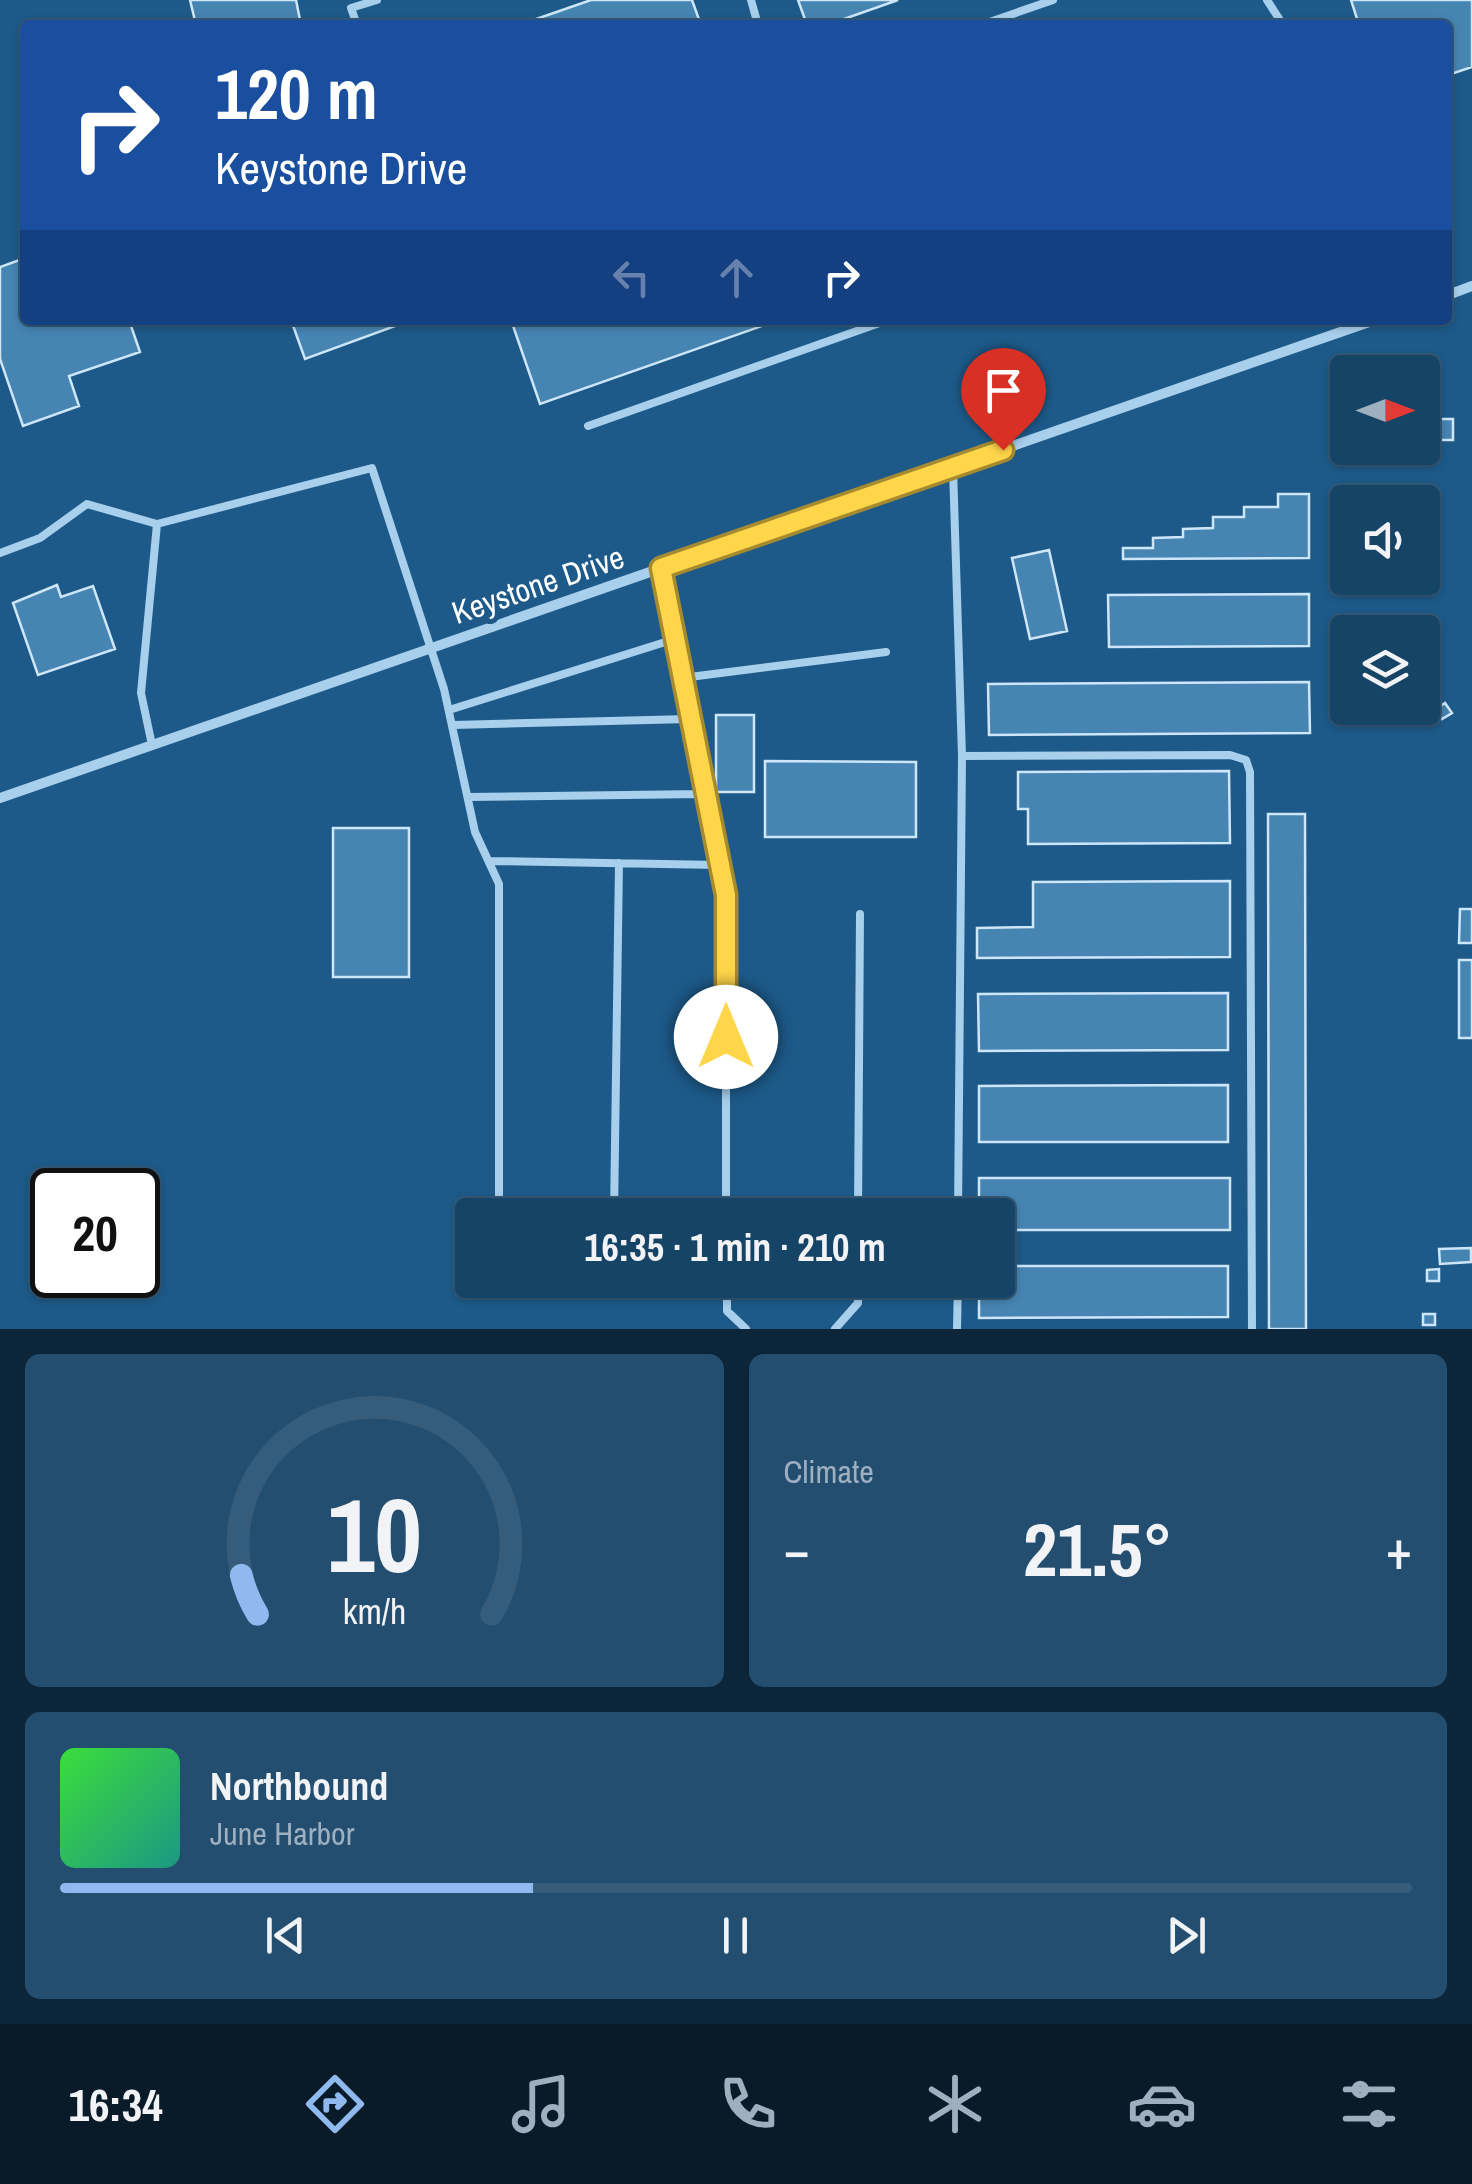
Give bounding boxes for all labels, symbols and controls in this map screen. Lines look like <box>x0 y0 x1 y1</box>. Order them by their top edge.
text: 120 m <box>215 47 378 141</box>
icon: right <box>50 60 180 190</box>
text: Keystone Drive <box>215 137 467 198</box>
icon: left <box>604 250 659 305</box>
icon: ahead <box>709 250 764 305</box>
icon: right <box>814 250 869 305</box>
pin <box>961 348 1046 451</box>
north arrow <box>1330 355 1440 465</box>
map controls <box>1330 355 1440 725</box>
icon: arrive <box>976 363 1031 418</box>
button: sound <box>1330 485 1440 595</box>
street label: Keystone Drive <box>446 535 630 634</box>
button: layers <box>1330 615 1440 725</box>
position arrow <box>674 985 778 1089</box>
speed limit sign: 20 <box>30 1168 160 1298</box>
text: 16:35 · 1 min · 210 m <box>584 1222 886 1273</box>
text: Climate <box>784 1450 874 1493</box>
text: 10 <box>327 1464 422 1604</box>
text: 21.5° <box>1023 1498 1173 1599</box>
text: − <box>784 1512 810 1586</box>
text: + <box>1386 1512 1412 1586</box>
text: km/h <box>342 1587 406 1635</box>
text: Northbound <box>210 1761 388 1812</box>
text: June Harbor <box>210 1812 354 1855</box>
icon: previous <box>258 1908 313 1963</box>
icon: pause <box>708 1908 763 1963</box>
icon: next <box>1159 1908 1214 1963</box>
icon: directions <box>300 2069 370 2139</box>
icon: music <box>506 2069 576 2139</box>
icon: phone <box>713 2069 783 2139</box>
icon: climate <box>920 2069 990 2139</box>
icon: car <box>1127 2069 1197 2139</box>
icon: filters <box>1334 2069 1404 2139</box>
text: 16:34 <box>68 2074 163 2135</box>

